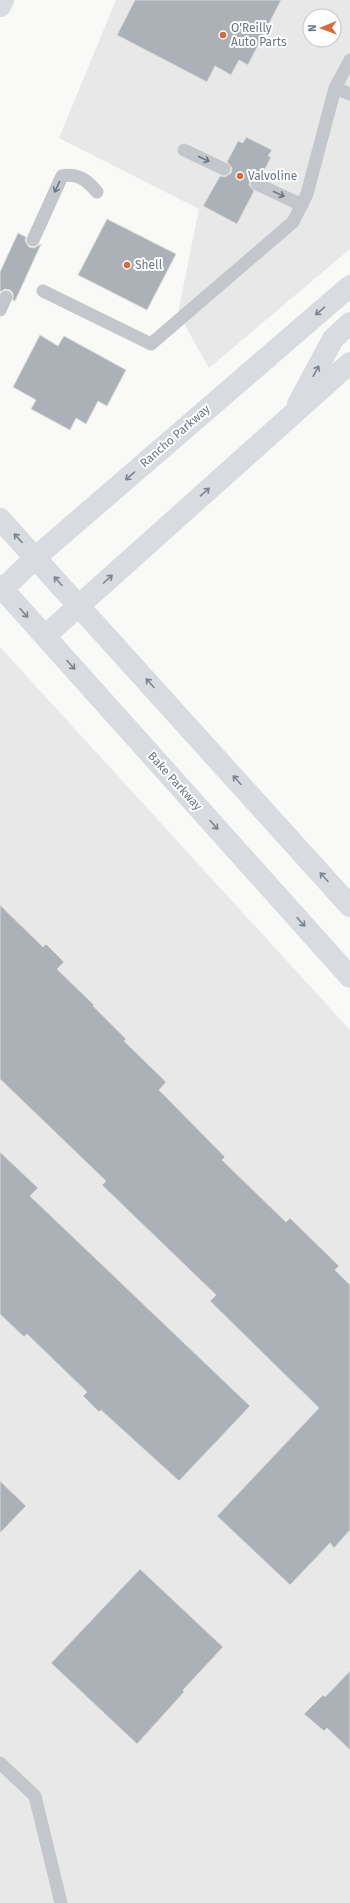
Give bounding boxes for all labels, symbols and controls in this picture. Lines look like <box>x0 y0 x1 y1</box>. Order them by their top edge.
north arrow <box>302 8 342 48</box>
place label: O'Reilly Auto Parts <box>231 21 287 49</box>
text: N <box>306 24 319 32</box>
marker: O'Reilly Auto Parts <box>218 30 228 40</box>
one-way arrow <box>197 156 209 163</box>
place label: Valvoline <box>248 169 297 183</box>
marker: Valvoline <box>235 171 245 181</box>
one-way arrow <box>53 180 60 192</box>
one-way arrow <box>273 191 285 198</box>
place label: Shell <box>135 258 163 272</box>
marker: Shell <box>122 260 132 270</box>
one-way arrow <box>315 307 326 316</box>
one-way arrow <box>312 365 320 377</box>
street label: Rancho Parkway <box>137 402 213 470</box>
one-way arrow <box>125 471 136 480</box>
one-way arrow <box>200 488 210 497</box>
one-way arrow <box>13 533 23 543</box>
one-way arrow <box>103 574 113 583</box>
one-way arrow <box>53 576 62 586</box>
one-way arrow <box>20 608 29 618</box>
one-way arrow <box>67 660 76 671</box>
one-way arrow <box>146 679 155 689</box>
street label: Bake Parkway <box>145 749 205 813</box>
one-way arrow <box>232 775 242 785</box>
one-way arrow <box>209 820 219 830</box>
one-way arrow <box>319 872 329 882</box>
one-way arrow <box>296 917 305 927</box>

